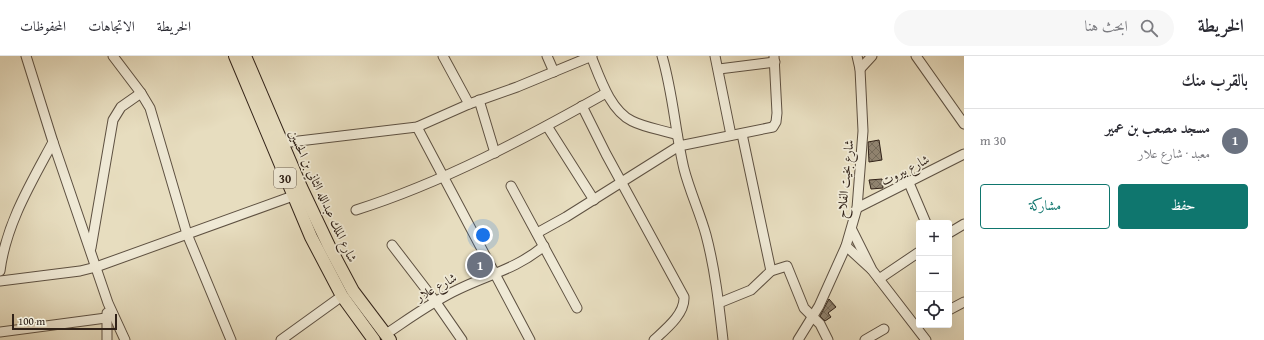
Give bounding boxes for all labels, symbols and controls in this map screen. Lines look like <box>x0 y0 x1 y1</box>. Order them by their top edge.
search box <box>894 10 1174 46</box>
text: الخريطة <box>1198 11 1244 39</box>
text: ابحث هنا <box>1084 15 1128 36</box>
text: المحفوظات <box>20 16 66 36</box>
text: الاتجاهات <box>88 16 135 36</box>
text: الخريطة <box>157 16 191 36</box>
icon: search <box>1138 17 1160 39</box>
text: بالقرب منك <box>1181 67 1248 92</box>
text: مسجد مصعب بن عمير <box>1105 117 1210 138</box>
street label: شارع الملك عبدالله الثاني بن الحسين <box>282 127 362 266</box>
text: 30 m <box>980 131 1006 150</box>
text: 1 <box>1232 131 1238 150</box>
street label: شارع بخيت الفلاح <box>831 139 861 219</box>
text: معبد · شارع علار <box>1138 144 1210 163</box>
street label: شارع بيروت <box>877 150 934 192</box>
road number: 30 <box>274 168 296 188</box>
button: مشاركة <box>980 184 1110 229</box>
button: حفظ <box>1118 184 1248 229</box>
map controls <box>916 220 952 328</box>
button: + <box>916 220 952 256</box>
your location <box>473 225 493 245</box>
pin: 1 <box>467 250 493 280</box>
button: − <box>916 256 952 292</box>
street label: شارع علار <box>410 268 461 309</box>
button: locate <box>916 292 952 328</box>
scale bar <box>12 312 117 331</box>
text: 100 m <box>18 313 45 329</box>

